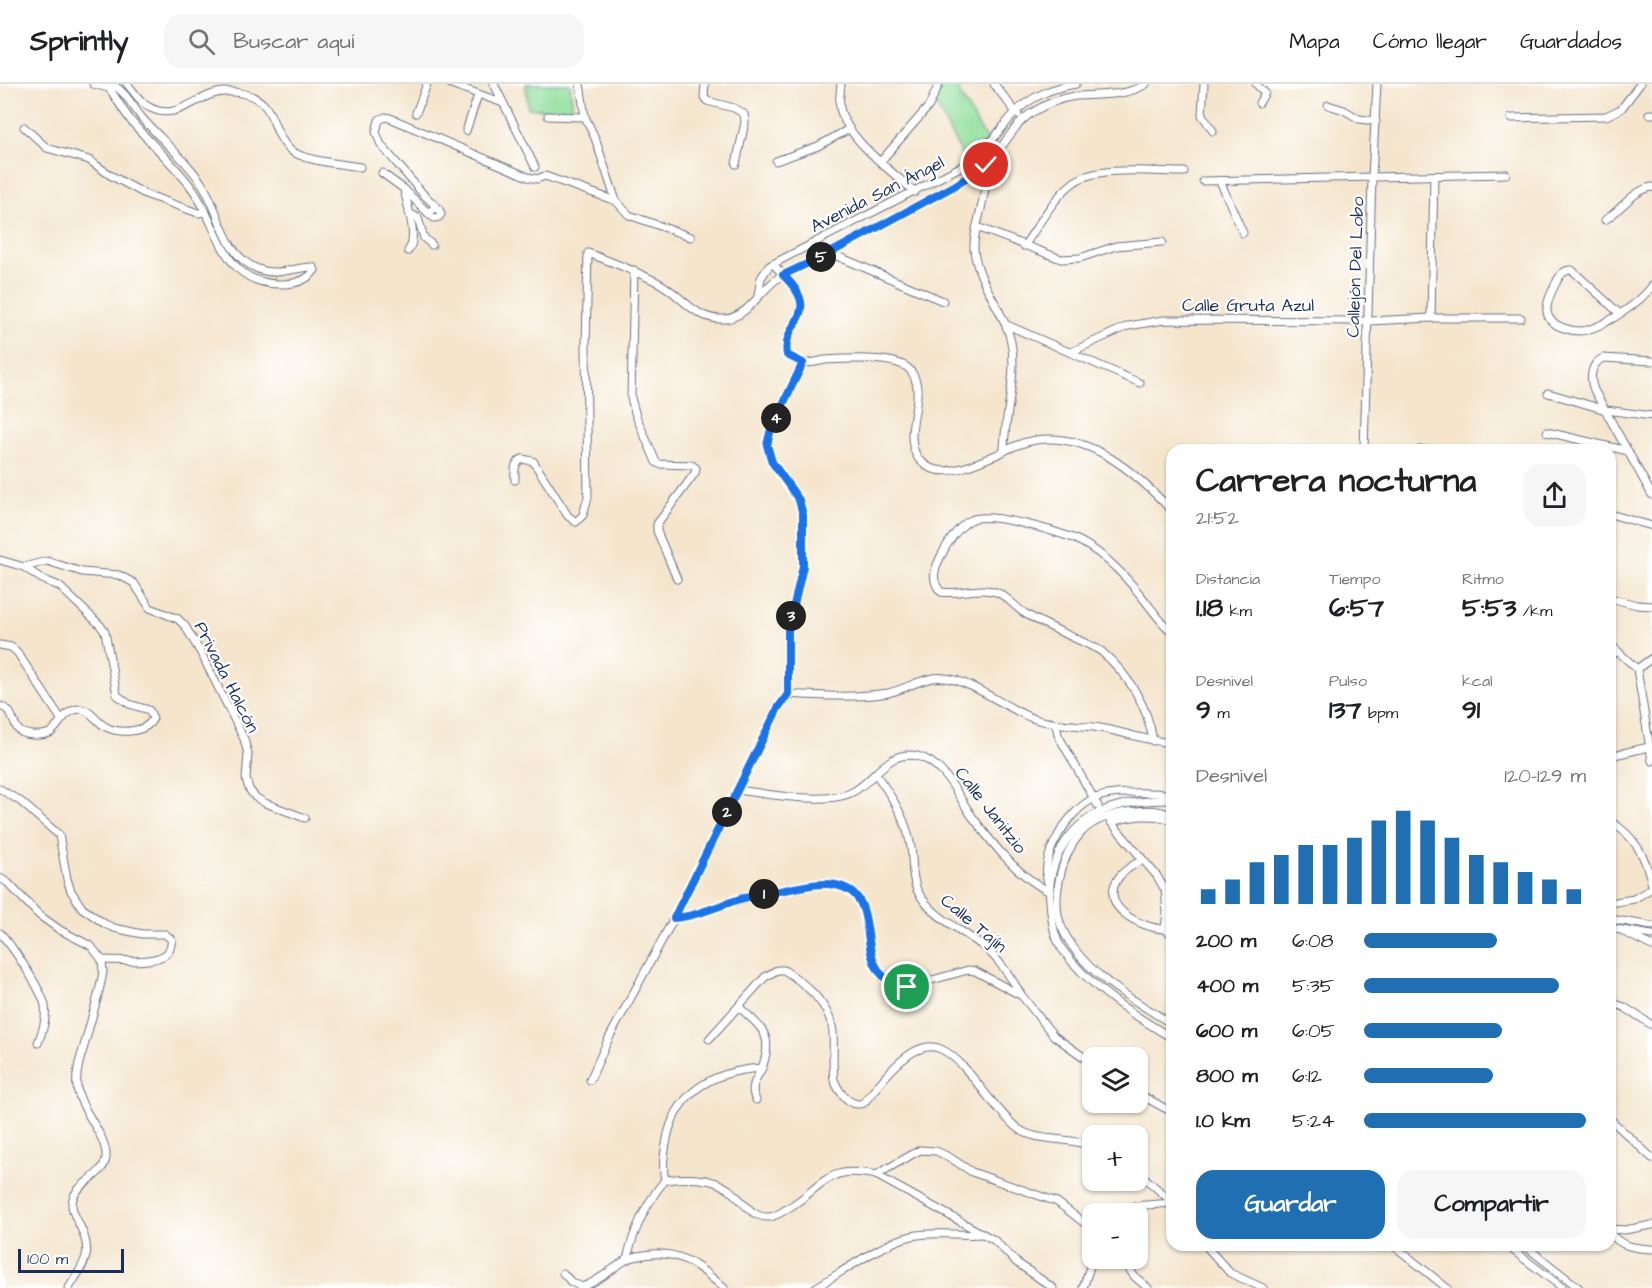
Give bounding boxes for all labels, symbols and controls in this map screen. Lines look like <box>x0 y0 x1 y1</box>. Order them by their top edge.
search box <box>164 14 584 68</box>
text: Sprintly <box>30 22 128 61</box>
icon: search <box>185 25 218 58</box>
text: Buscar aquí <box>233 26 354 57</box>
text: Mapa <box>1289 27 1340 56</box>
text: Cómo llegar <box>1373 27 1487 56</box>
text: Guardados <box>1520 27 1622 56</box>
pin <box>960 139 1011 190</box>
icon: check <box>969 148 1002 181</box>
street label: Avenida San Ángel <box>806 150 949 240</box>
street label: Callejón Del Lobo <box>1341 196 1370 338</box>
pin: 5 <box>806 242 836 272</box>
text: 5 <box>815 246 827 268</box>
street label: Calle Gruta Azul <box>1182 293 1314 318</box>
pin: 4 <box>761 403 791 433</box>
text: 4 <box>771 407 781 429</box>
text: Carrera nocturna <box>1196 458 1476 504</box>
button: share <box>1523 464 1586 527</box>
text: 21:52 <box>1196 504 1239 532</box>
text: Distancia <box>1196 568 1260 590</box>
text: Tiempo <box>1329 568 1380 590</box>
text: Ritmo <box>1462 568 1504 590</box>
text: 1.18 <box>1196 590 1223 626</box>
text: 6:57 <box>1329 590 1384 626</box>
text: 5:53 <box>1462 590 1516 626</box>
text: km <box>1223 600 1252 622</box>
text: /km <box>1516 600 1552 622</box>
pin: 3 <box>776 601 806 631</box>
text: 3 <box>787 605 795 627</box>
street label: Privada Halcón <box>188 617 265 737</box>
text: Desnivel <box>1196 670 1253 692</box>
text: Pulso <box>1329 670 1367 692</box>
text: kcal <box>1462 670 1493 692</box>
text: 9 <box>1196 692 1211 728</box>
text: 137 <box>1329 692 1362 728</box>
text: 91 <box>1462 692 1480 728</box>
text: m <box>1211 702 1230 724</box>
text: bpm <box>1362 702 1398 724</box>
street label: Calle Janitzio <box>949 762 1032 859</box>
text: Desnivel <box>1196 762 1267 790</box>
text: 120–129 m <box>1504 762 1586 790</box>
pin: 2 <box>712 797 742 827</box>
text: 2 <box>722 801 732 823</box>
pin: 1 <box>749 879 779 909</box>
text: 1 <box>763 883 765 905</box>
street label: Calle Tajín <box>935 888 1012 959</box>
text: 200 m <box>1196 927 1256 955</box>
text: 6:08 <box>1292 927 1333 955</box>
pin <box>881 961 932 1012</box>
icon: arrive <box>890 970 923 1003</box>
text: 400 m <box>1196 972 1258 1000</box>
text: 5:35 <box>1292 972 1334 1000</box>
text: 600 m <box>1196 1017 1257 1045</box>
text: 6:05 <box>1292 1017 1335 1045</box>
map controls <box>1082 1047 1148 1269</box>
button: layers <box>1082 1047 1148 1113</box>
text: 800 m <box>1196 1062 1258 1090</box>
text: 6:12 <box>1292 1062 1322 1090</box>
text: 1.0 km <box>1196 1107 1250 1135</box>
text: 5:24 <box>1292 1107 1335 1135</box>
button: + <box>1082 1125 1148 1191</box>
button: Guardar <box>1196 1170 1385 1239</box>
button: Compartir <box>1397 1170 1586 1239</box>
button: − <box>1082 1203 1148 1269</box>
scale bar <box>18 1246 124 1274</box>
text: 100 m <box>27 1248 68 1270</box>

